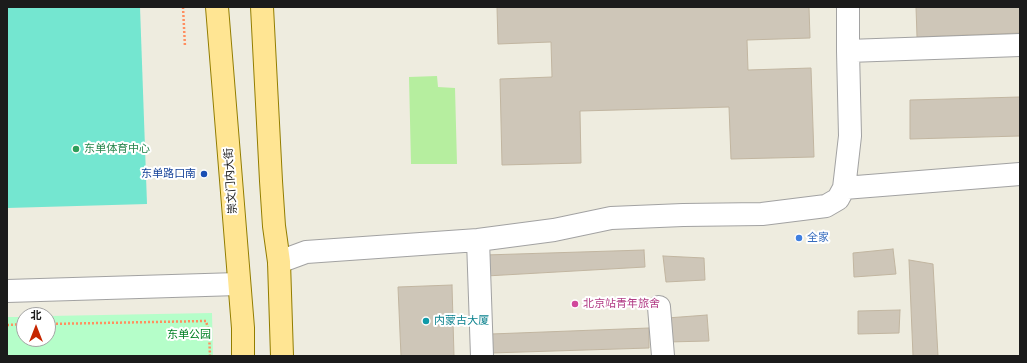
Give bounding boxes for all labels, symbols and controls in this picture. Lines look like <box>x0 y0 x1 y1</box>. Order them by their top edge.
place label: 东单体育中心 <box>84 142 150 156</box>
marker: 东单体育中心 <box>71 144 81 154</box>
street label: 崇文门内大街 <box>222 148 240 214</box>
place label: 东单路口南 <box>141 167 196 181</box>
marker: 东单路口南 <box>199 169 209 179</box>
place label: 全家 <box>807 231 829 245</box>
marker: 全家 <box>794 233 804 243</box>
place label: 北京站青年旅舍 <box>583 297 660 311</box>
marker: 北京站青年旅舍 <box>570 299 580 309</box>
north arrow <box>16 307 56 347</box>
text: 北 <box>31 309 42 322</box>
place label: 内蒙古大厦 <box>434 314 489 328</box>
marker: 内蒙古大厦 <box>421 316 431 326</box>
park label: 东单公园 <box>167 328 211 342</box>

